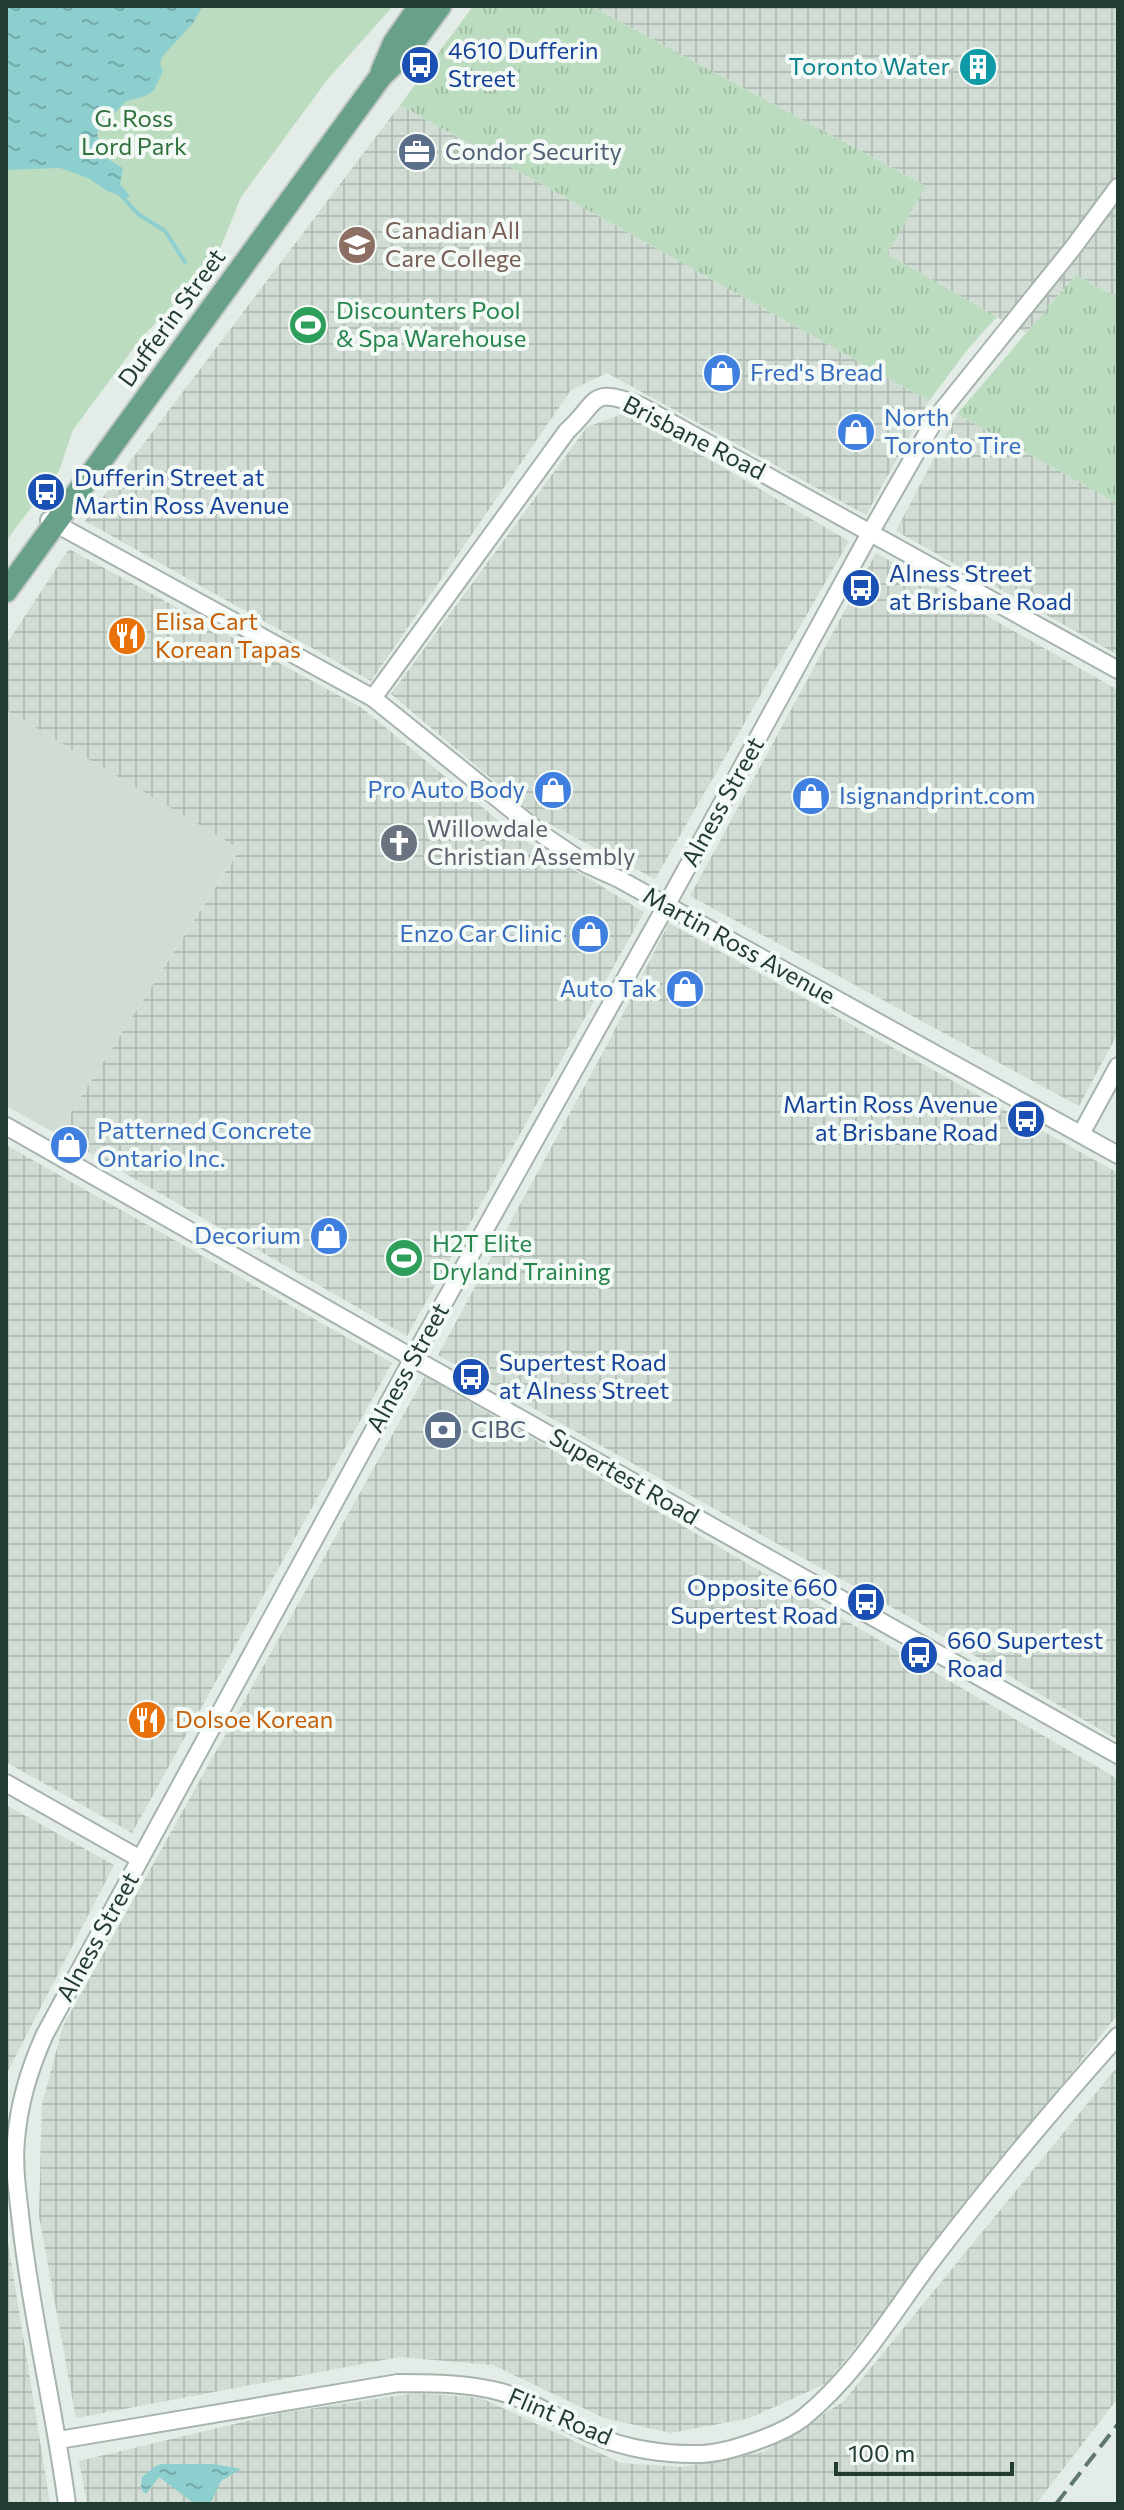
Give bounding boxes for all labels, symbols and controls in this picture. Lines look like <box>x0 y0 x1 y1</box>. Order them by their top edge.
place label: 4610 Dufferin Street <box>448 35 599 92</box>
bus stop icon: 4610 Dufferin Street <box>399 44 441 86</box>
building icon: Toronto Water <box>957 46 999 88</box>
place label: Toronto Water <box>789 51 950 80</box>
park label: G. Ross Lord Park <box>81 103 187 160</box>
office icon: Condor Security <box>396 131 438 173</box>
place label: Condor Security <box>445 136 622 165</box>
place label: Canadian All Care College <box>385 215 521 272</box>
school or university icon: Canadian All Care College <box>336 224 378 266</box>
street label: Dufferin Street <box>111 242 231 392</box>
place label: Discounters Pool & Spa Warehouse <box>336 295 526 352</box>
sports icon: Discounters Pool & Spa Warehouse <box>287 304 329 346</box>
shop icon: Fred's Bread <box>701 352 743 394</box>
place label: Fred's Bread <box>750 357 883 386</box>
street label: Brisbane Road <box>619 388 771 485</box>
place label: North Toronto Tire <box>884 402 1021 459</box>
shop icon: North Toronto Tire <box>835 411 877 453</box>
place label: Dufferin Street at Martin Ross Avenue <box>74 462 289 519</box>
bus stop icon: Dufferin Street at Martin Ross Avenue <box>25 471 67 513</box>
place label: Alness Street at Brisbane Road <box>889 558 1072 615</box>
bus stop icon: Alness Street at Brisbane Road <box>840 567 882 609</box>
place label: Elisa Cart Korean Tapas <box>155 606 301 663</box>
restaurant icon: Elisa Cart Korean Tapas <box>106 615 148 657</box>
street label: Alness Street <box>674 731 769 871</box>
shop icon: Pro Auto Body <box>532 769 574 811</box>
place label: Pro Auto Body <box>367 774 525 803</box>
shop icon: Isignandprint.com <box>790 775 832 817</box>
place label: Isignandprint.com <box>839 780 1036 809</box>
place label: Willowdale Christian Assembly <box>427 813 635 870</box>
church icon: Willowdale Christian Assembly <box>378 822 420 864</box>
street label: Martin Ross Avenue <box>639 880 841 1009</box>
shop icon: Enzo Car Clinic <box>569 913 611 955</box>
place label: Enzo Car Clinic <box>400 918 562 947</box>
shop icon: Auto Tak <box>664 968 706 1010</box>
place label: Auto Tak <box>560 973 657 1002</box>
place label: Martin Ross Avenue at Brisbane Road <box>783 1089 998 1146</box>
bus stop icon: Martin Ross Avenue at Brisbane Road <box>1005 1098 1047 1140</box>
place label: Patterned Concrete Ontario Inc. <box>97 1115 312 1172</box>
shop icon: Patterned Concrete Ontario Inc. <box>48 1124 90 1166</box>
shop icon: Decorium <box>308 1215 350 1257</box>
place label: Decorium <box>194 1220 301 1249</box>
place label: H2T Elite Dryland Training <box>432 1228 611 1285</box>
sports icon: H2T Elite Dryland Training <box>383 1237 425 1279</box>
street label: Alness Street <box>359 1297 454 1437</box>
place label: Supertest Road at Alness Street <box>499 1347 669 1404</box>
bus stop icon: Supertest Road at Alness Street <box>450 1356 492 1398</box>
bank icon: CIBC <box>422 1409 464 1451</box>
place label: CIBC <box>471 1414 526 1443</box>
street label: Supertest Road <box>545 1421 705 1530</box>
place label: Opposite 660 Supertest Road <box>670 1572 838 1629</box>
bus stop icon: Opposite 660 Supertest Road <box>845 1581 887 1623</box>
place label: 660 Supertest Road <box>947 1625 1103 1682</box>
bus stop icon: 660 Supertest Road <box>898 1634 940 1676</box>
restaurant icon: Dolsoe Korean <box>126 1699 168 1741</box>
place label: Dolsoe Korean <box>175 1704 333 1733</box>
street label: Alness Street <box>49 1866 144 2006</box>
street label: Flint Road <box>504 2381 617 2451</box>
scale bar <box>836 2426 1012 2476</box>
text: 100 m <box>848 2438 915 2467</box>

